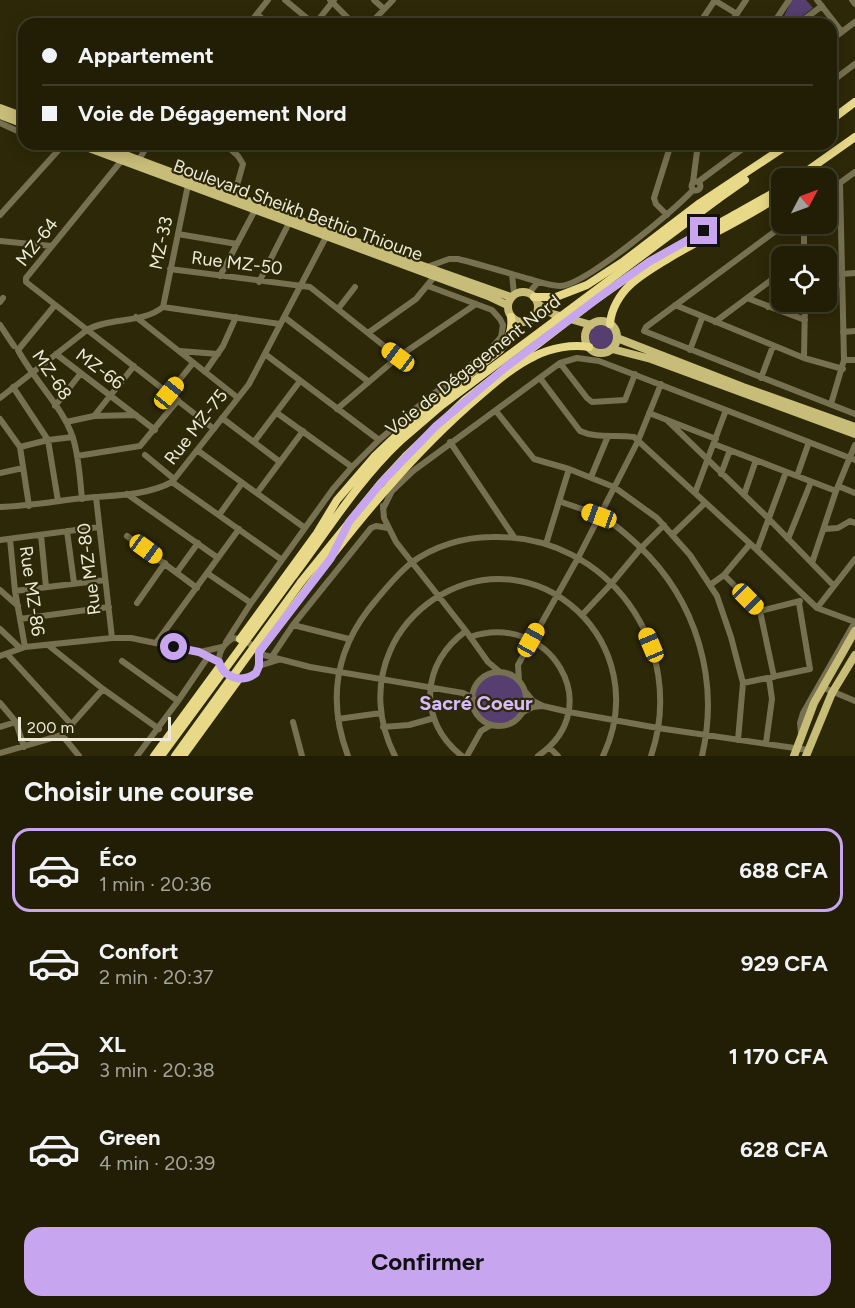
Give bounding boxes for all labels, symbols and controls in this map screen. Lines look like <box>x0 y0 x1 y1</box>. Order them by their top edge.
text: Appartement <box>78 42 214 69</box>
text: Voie de Dégagement Nord <box>78 100 347 127</box>
street label: Boulevard Sheikh Bethio Thioune <box>170 155 426 266</box>
north arrow <box>771 168 837 234</box>
map controls <box>771 168 837 312</box>
street label: MZ-64 <box>11 213 63 271</box>
street label: MZ-33 <box>145 214 177 272</box>
route end <box>690 217 717 244</box>
street label: Rue MZ-50 <box>190 246 284 280</box>
button: locate <box>771 246 837 312</box>
street label: Voie de Dégagement Nord <box>381 290 565 440</box>
car <box>378 339 418 375</box>
street label: MZ-66 <box>72 344 128 394</box>
street label: MZ-68 <box>27 346 77 404</box>
car <box>151 373 187 413</box>
street label: Rue MZ-75 <box>160 385 232 469</box>
car <box>579 501 619 531</box>
street label: Rue MZ-80 <box>72 522 106 616</box>
car <box>126 531 166 567</box>
street label: Rue MZ-86 <box>15 544 49 638</box>
car <box>729 580 767 618</box>
car <box>514 620 548 660</box>
car <box>636 625 666 665</box>
route start <box>160 633 187 660</box>
district label: Sacré Coeur <box>419 691 533 715</box>
scale bar <box>18 714 171 742</box>
text: 200 m <box>27 718 74 737</box>
text: Choisir une course <box>24 775 254 808</box>
icon: car <box>27 843 81 897</box>
text: Éco <box>99 845 137 872</box>
text: 688 CFA <box>739 857 828 884</box>
text: 1 min · 20:36 <box>99 872 211 896</box>
icon: car <box>27 936 81 990</box>
text: Confort <box>99 938 179 965</box>
text: 929 CFA <box>741 950 828 977</box>
text: 2 min · 20:37 <box>99 965 214 989</box>
icon: car <box>27 1029 81 1083</box>
text: XL <box>99 1031 126 1058</box>
text: 1 170 CFA <box>729 1043 828 1070</box>
text: 3 min · 20:38 <box>99 1058 215 1082</box>
icon: car <box>27 1122 81 1176</box>
text: Green <box>99 1124 161 1151</box>
text: 628 CFA <box>740 1136 828 1163</box>
text: 4 min · 20:39 <box>99 1151 215 1175</box>
button: Confirmer <box>24 1227 831 1296</box>

